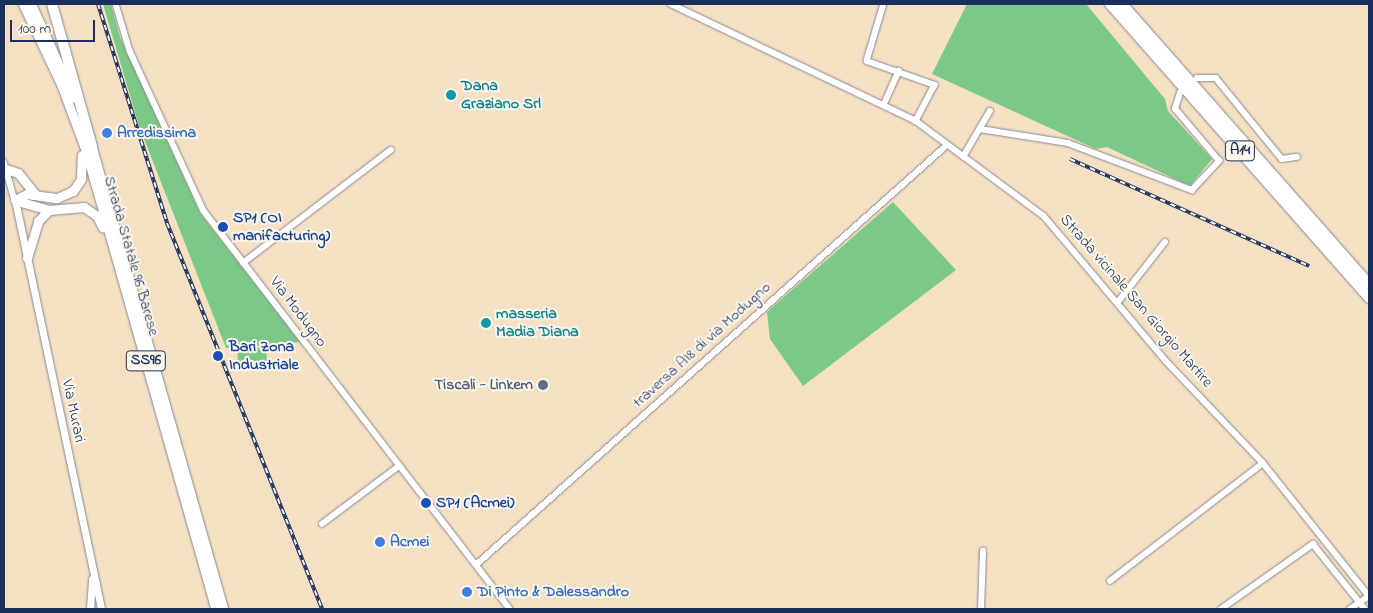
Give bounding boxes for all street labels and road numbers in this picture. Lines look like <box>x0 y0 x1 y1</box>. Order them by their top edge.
road number: A14 <box>1224 138 1256 164</box>
street label: Strada Statale 96 Barese <box>99 174 163 338</box>
street label: Strada vicinale San Giorgio Martire <box>1055 210 1217 392</box>
street label: Via Modugno <box>265 273 331 351</box>
street label: traversa AI8 di via Modugno <box>629 278 775 412</box>
road number: SS96 <box>125 348 167 374</box>
street label: Via Murari <box>57 378 89 444</box>

